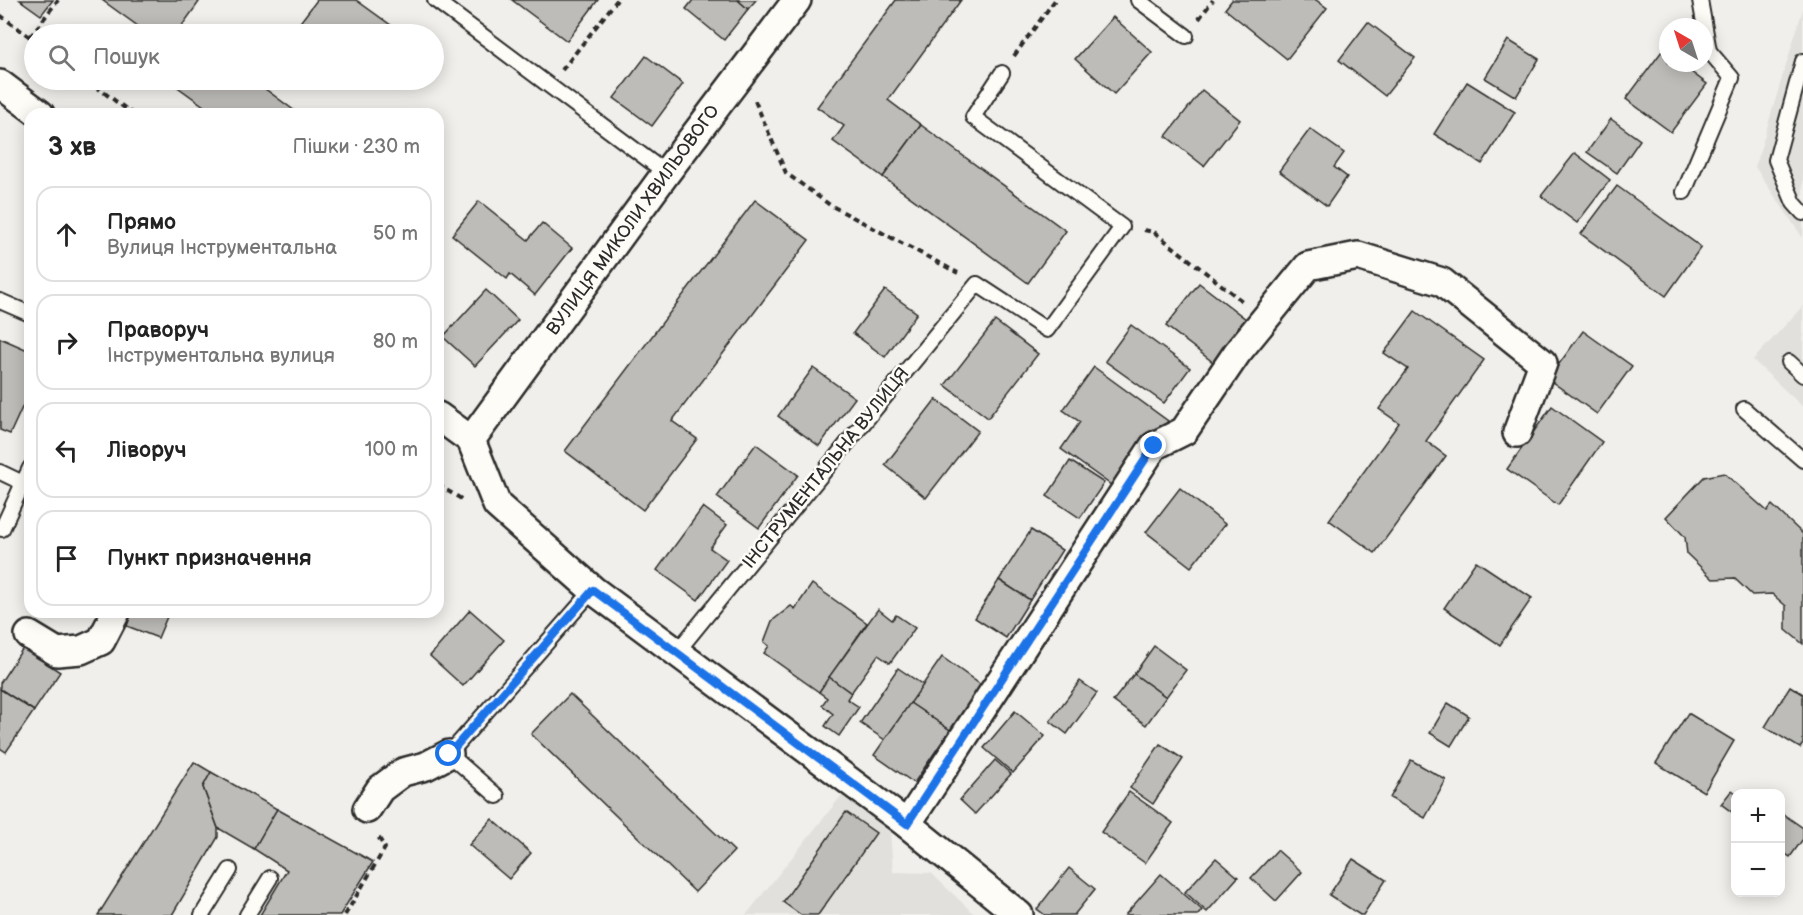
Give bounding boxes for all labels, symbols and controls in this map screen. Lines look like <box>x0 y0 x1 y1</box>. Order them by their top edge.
north arrow <box>1659 18 1713 72</box>
search box <box>24 24 444 90</box>
icon: search <box>45 41 78 74</box>
text: Пошук <box>93 44 160 71</box>
street label: ВУЛИЦЯ МИКОЛИ ХВИЛЬОВОГО <box>542 101 724 339</box>
text: 3 хв <box>48 132 96 163</box>
text: Пішки · 230 m <box>292 135 420 159</box>
text: Прямо <box>107 209 176 236</box>
icon: ahead <box>50 218 83 251</box>
text: 50 m <box>373 222 418 246</box>
text: Вулиця Інструментальна <box>107 236 337 260</box>
text: Праворуч <box>107 317 209 344</box>
icon: right <box>50 326 83 359</box>
text: 80 m <box>373 330 418 354</box>
text: Інструментальна вулиця <box>107 344 335 368</box>
street label: ІНСТРУМЕНТАЛЬНА ВУЛИЦЯ <box>738 363 914 573</box>
route end <box>1140 432 1166 458</box>
icon: left <box>50 434 83 467</box>
text: Ліворуч <box>107 437 187 464</box>
text: 100 m <box>365 438 418 462</box>
icon: arrive <box>50 542 83 575</box>
text: Пункт призначення <box>107 545 312 572</box>
route start <box>435 740 461 766</box>
map controls <box>1731 789 1785 897</box>
button: + <box>1731 789 1785 843</box>
button: − <box>1731 843 1785 897</box>

